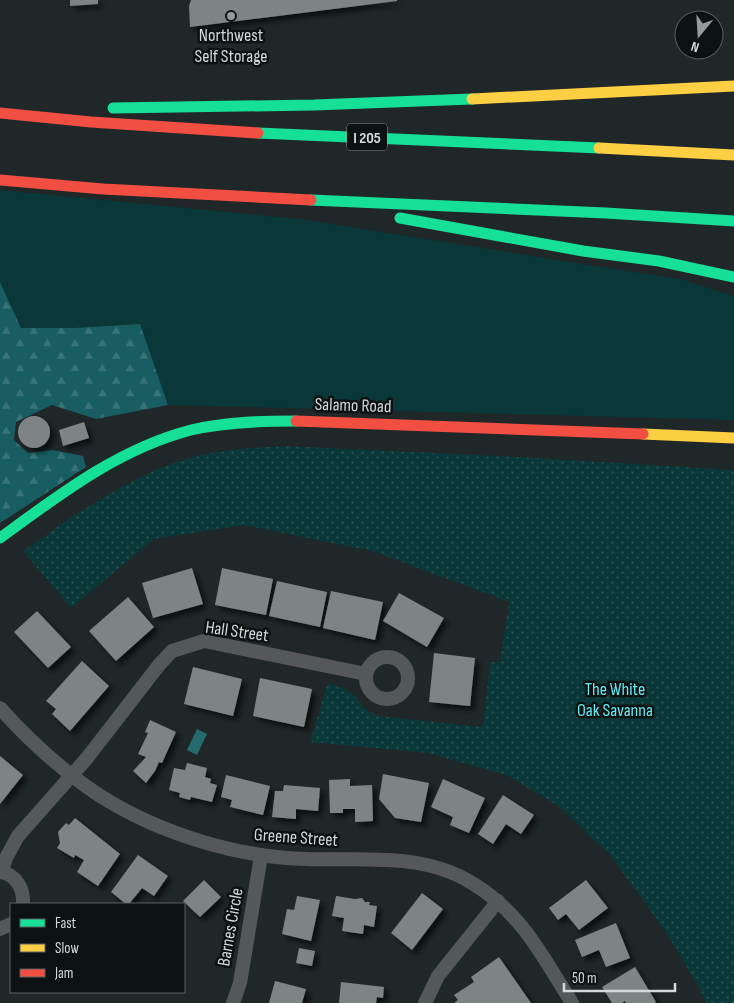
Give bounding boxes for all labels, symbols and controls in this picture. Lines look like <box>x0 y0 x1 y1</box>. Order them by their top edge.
marker: Northwest Self Storage <box>225 10 237 22</box>
north arrow <box>674 10 724 60</box>
place label: Northwest Self Storage <box>194 25 268 67</box>
text: N <box>689 38 701 56</box>
road number: I 205 <box>347 124 387 150</box>
street label: Salamo Road <box>314 394 392 417</box>
street label: Hall Street <box>204 617 270 646</box>
park label: The White Oak Savanna <box>577 679 653 721</box>
street label: Greene Street <box>253 824 339 851</box>
street label: Barnes Circle <box>213 886 248 968</box>
legend <box>10 903 185 993</box>
text: Fast <box>55 914 77 933</box>
text: Slow <box>55 939 79 958</box>
scale bar <box>564 960 675 992</box>
text: Jam <box>54 964 73 983</box>
text: 50 m <box>572 969 597 988</box>

